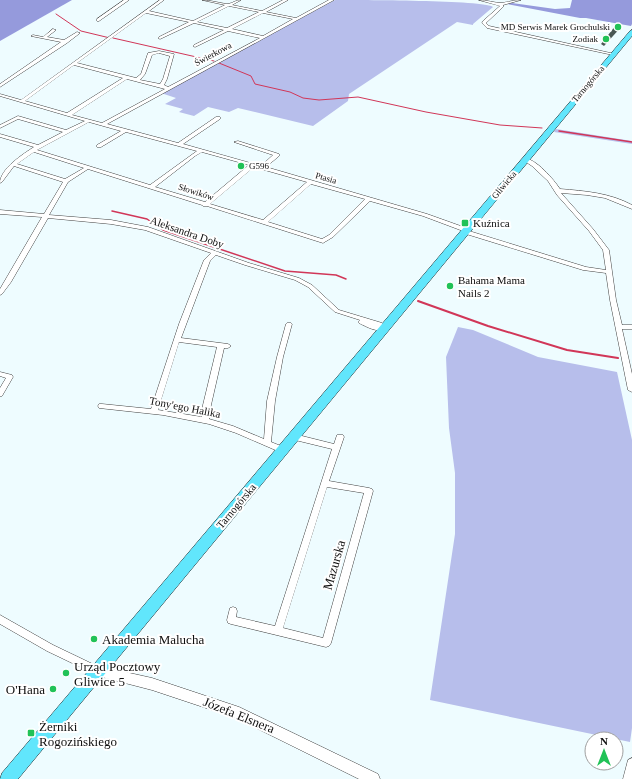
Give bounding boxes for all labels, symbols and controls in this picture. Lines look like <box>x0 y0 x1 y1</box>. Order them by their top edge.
place label: MD Serwis Marek Grochulski <box>501 22 610 32</box>
marker: MD Serwis Marek Grochulski <box>613 22 623 32</box>
place label: Zodiak <box>573 34 598 44</box>
marker: Zodiak <box>601 34 611 44</box>
street label: Świerkowa <box>193 40 233 68</box>
street label: Tarnogórska <box>570 64 606 104</box>
marker: G596 <box>236 161 246 171</box>
place label: G596 <box>249 161 269 171</box>
street label: Gliwicka <box>490 169 518 201</box>
street label: Ptasia <box>314 170 338 186</box>
street label: Słowików <box>177 182 215 203</box>
street label: Aleksandra Doby <box>149 214 226 250</box>
place label: Kuźnica <box>473 217 510 229</box>
marker: Kuźnica <box>460 218 470 228</box>
place label: Bahama Mama Nails 2 <box>458 274 525 299</box>
marker: Bahama Mama Nails 2 <box>445 281 455 291</box>
street label: Tony'ego Halika <box>148 394 222 420</box>
street label: Tarnogórska <box>214 481 258 531</box>
street label: Mazurska <box>320 538 348 592</box>
place label: Akademia Malucha <box>102 632 204 647</box>
marker: Akademia Malucha <box>89 634 99 644</box>
place label: Urząd Pocztowy Gliwice 5 <box>74 659 161 689</box>
marker: Urząd Pocztowy Gliwice 5 <box>61 668 71 678</box>
place label: O'Hana <box>6 682 45 697</box>
marker: O'Hana <box>48 684 58 694</box>
street label: Józefa Elsnera <box>201 694 277 736</box>
place label: Żerniki Rogozińskiego <box>39 719 117 749</box>
marker: Żerniki Rogozińskiego <box>26 728 36 738</box>
north arrow <box>584 731 624 771</box>
text: N <box>600 735 608 747</box>

